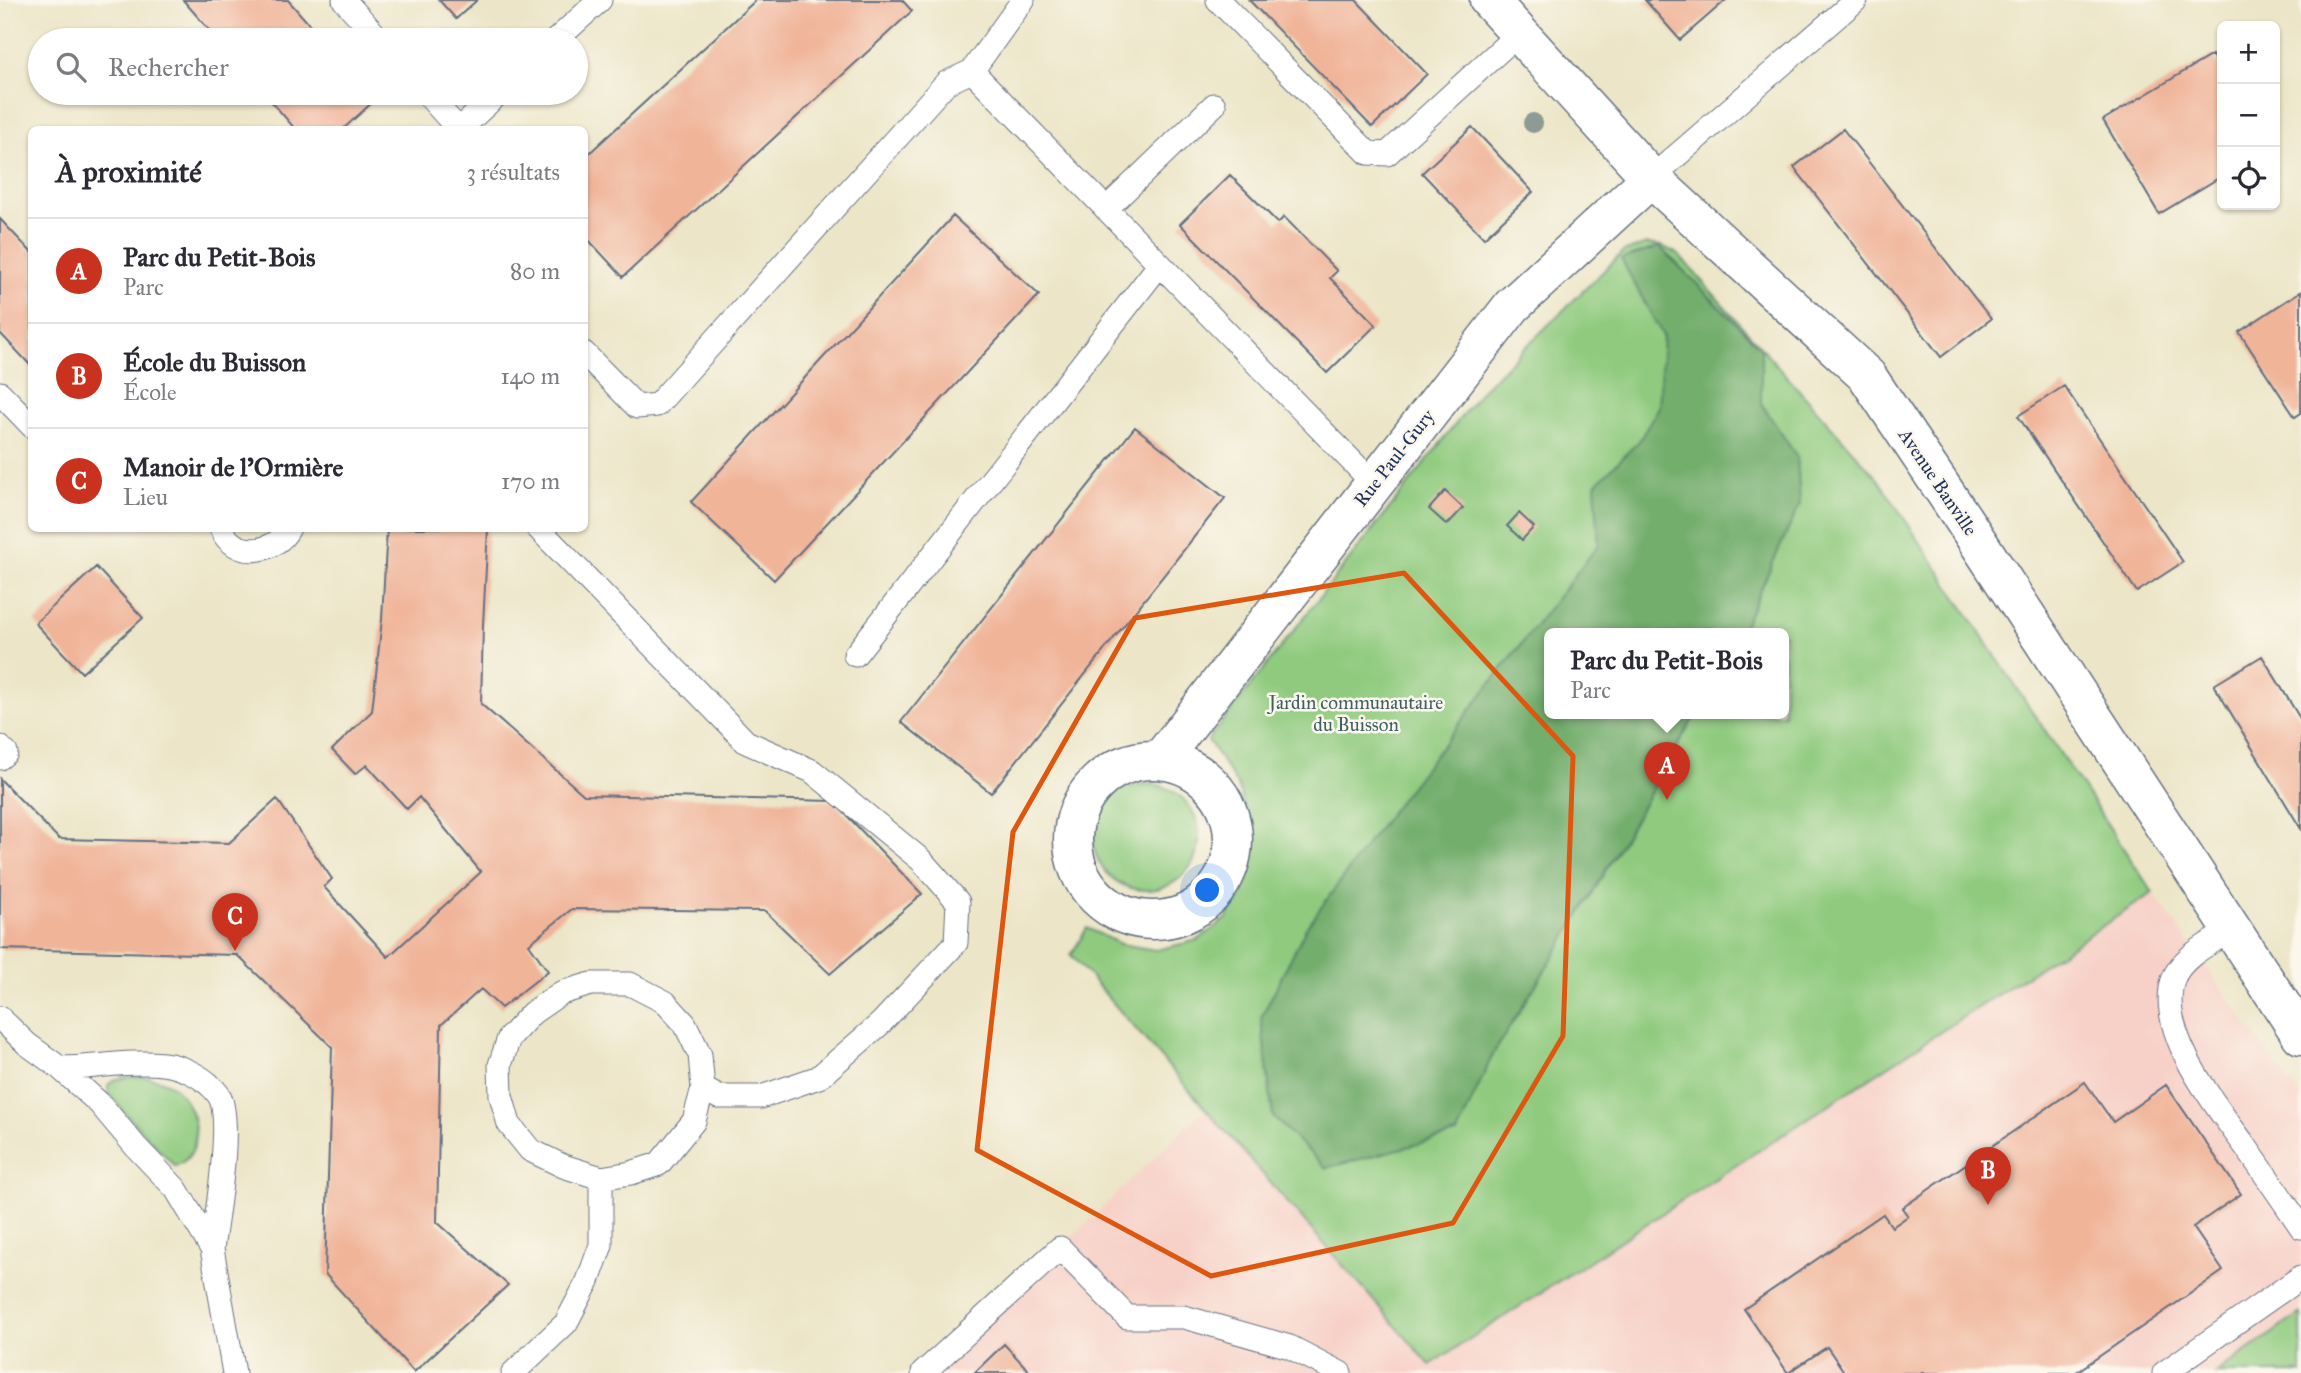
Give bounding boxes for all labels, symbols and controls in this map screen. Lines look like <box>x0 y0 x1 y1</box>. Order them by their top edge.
map controls <box>2217 21 2280 210</box>
button: + <box>2217 21 2280 84</box>
search box <box>28 28 588 105</box>
icon: search <box>52 48 90 86</box>
text: Rechercher <box>108 51 229 83</box>
button: − <box>2217 84 2280 147</box>
button: locate <box>2217 147 2280 210</box>
text: À proximité <box>56 154 202 190</box>
text: 3 résultats <box>467 158 560 186</box>
text: Parc du Petit-Bois <box>123 241 315 273</box>
text: A <box>71 257 87 285</box>
text: 80 m <box>510 257 560 285</box>
text: Parc <box>123 273 164 301</box>
text: École du Buisson <box>123 346 306 378</box>
text: B <box>71 362 87 390</box>
text: 140 m <box>500 362 560 390</box>
text: École <box>123 378 177 406</box>
street label: Rue Paul-Gury <box>1349 404 1440 511</box>
street label: Avenue Banville <box>1893 423 1982 540</box>
text: Manoir de l'Ormière <box>123 451 343 483</box>
text: C <box>71 467 87 495</box>
text: 170 m <box>501 467 560 495</box>
text: Lieu <box>123 483 168 511</box>
popup <box>1544 628 1789 719</box>
text: Parc du Petit-Bois <box>1570 644 1763 676</box>
text: Parc <box>1570 676 1611 704</box>
park label: Jardin communautaire du Buisson <box>1267 691 1443 736</box>
pin: A <box>1644 742 1690 800</box>
your location <box>1190 873 1224 907</box>
pin: C <box>212 893 258 951</box>
pin: B <box>1965 1147 2011 1205</box>

